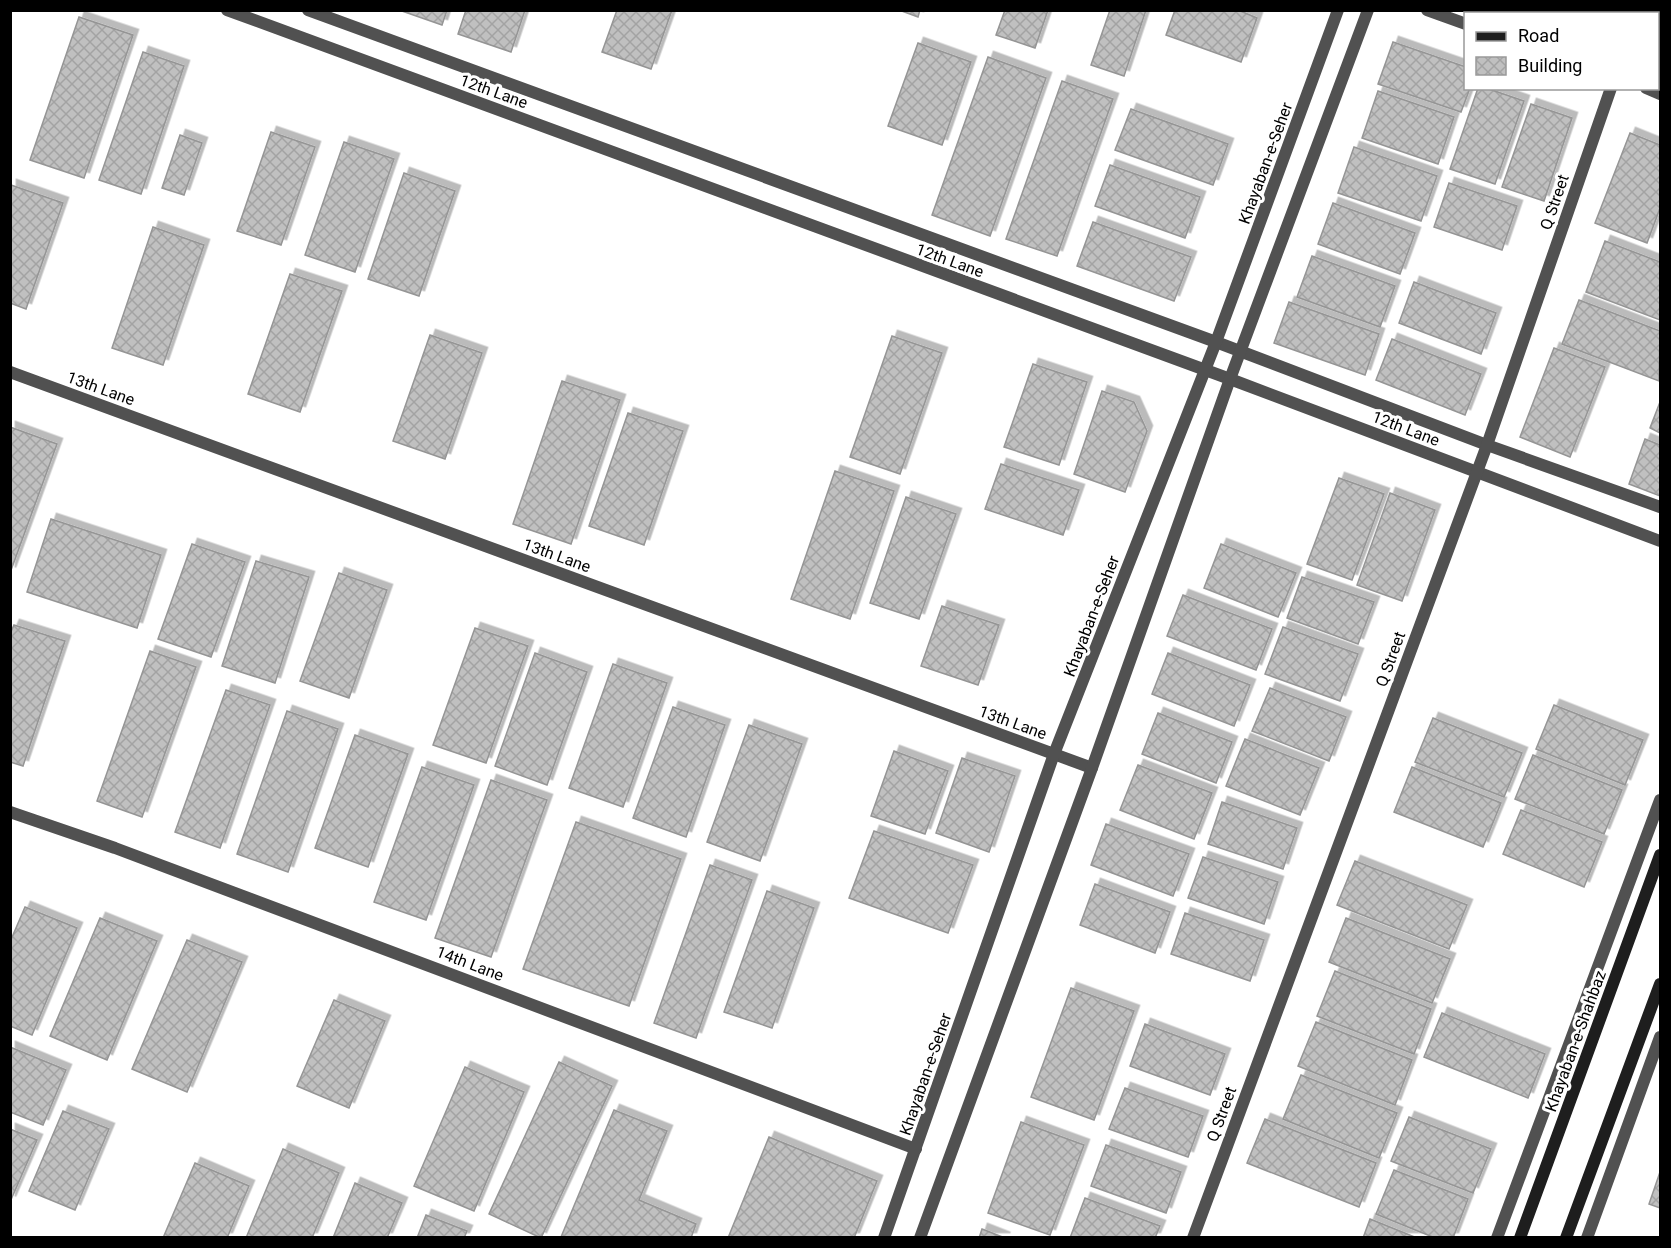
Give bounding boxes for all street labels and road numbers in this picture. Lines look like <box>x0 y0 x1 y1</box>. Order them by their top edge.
street label: 12th Lane <box>457 70 530 112</box>
street label: Khayaban-e-Seher <box>1235 99 1297 227</box>
street label: Q Street <box>1536 172 1573 232</box>
street label: 12th Lane <box>913 239 986 281</box>
street label: 13th Lane <box>64 367 137 409</box>
street label: 12th Lane <box>1369 407 1442 450</box>
street label: 13th Lane <box>520 534 593 576</box>
street label: Khayaban-e-Seher <box>1060 552 1124 679</box>
street label: Q Street <box>1372 629 1409 689</box>
street label: 13th Lane <box>976 701 1049 743</box>
street label: 14th Lane <box>433 942 506 985</box>
street label: Khayaban-e-Shahbaz <box>1541 968 1610 1114</box>
street label: Khayaban-e-Seher <box>896 1010 956 1138</box>
street label: Q Street <box>1203 1084 1240 1144</box>

